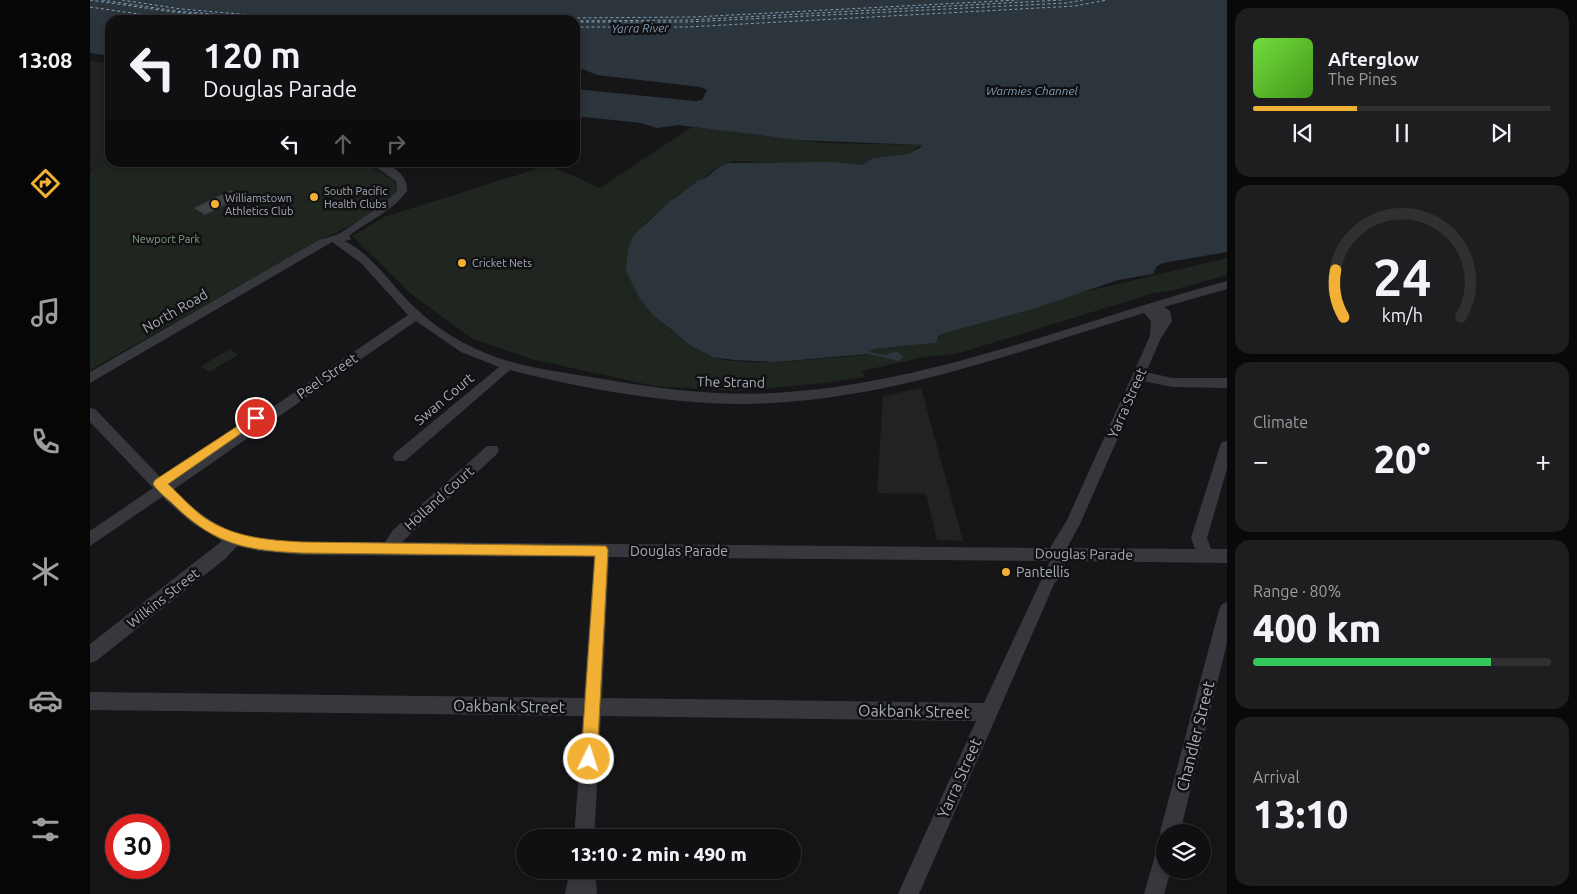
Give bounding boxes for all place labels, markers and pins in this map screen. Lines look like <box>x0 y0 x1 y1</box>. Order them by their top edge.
place label: South Pacific Health Clubs <box>324 185 388 210</box>
marker: South Pacific Health Clubs <box>308 191 320 203</box>
place label: Williamstown Athletics Club <box>225 192 293 217</box>
marker: Williamstown Athletics Club <box>209 198 221 210</box>
marker: Cricket Nets <box>456 257 468 269</box>
place label: Cricket Nets <box>472 257 532 269</box>
pin <box>235 397 277 439</box>
place label: Pantellis <box>1016 564 1069 580</box>
marker: Pantellis <box>1000 566 1012 578</box>

